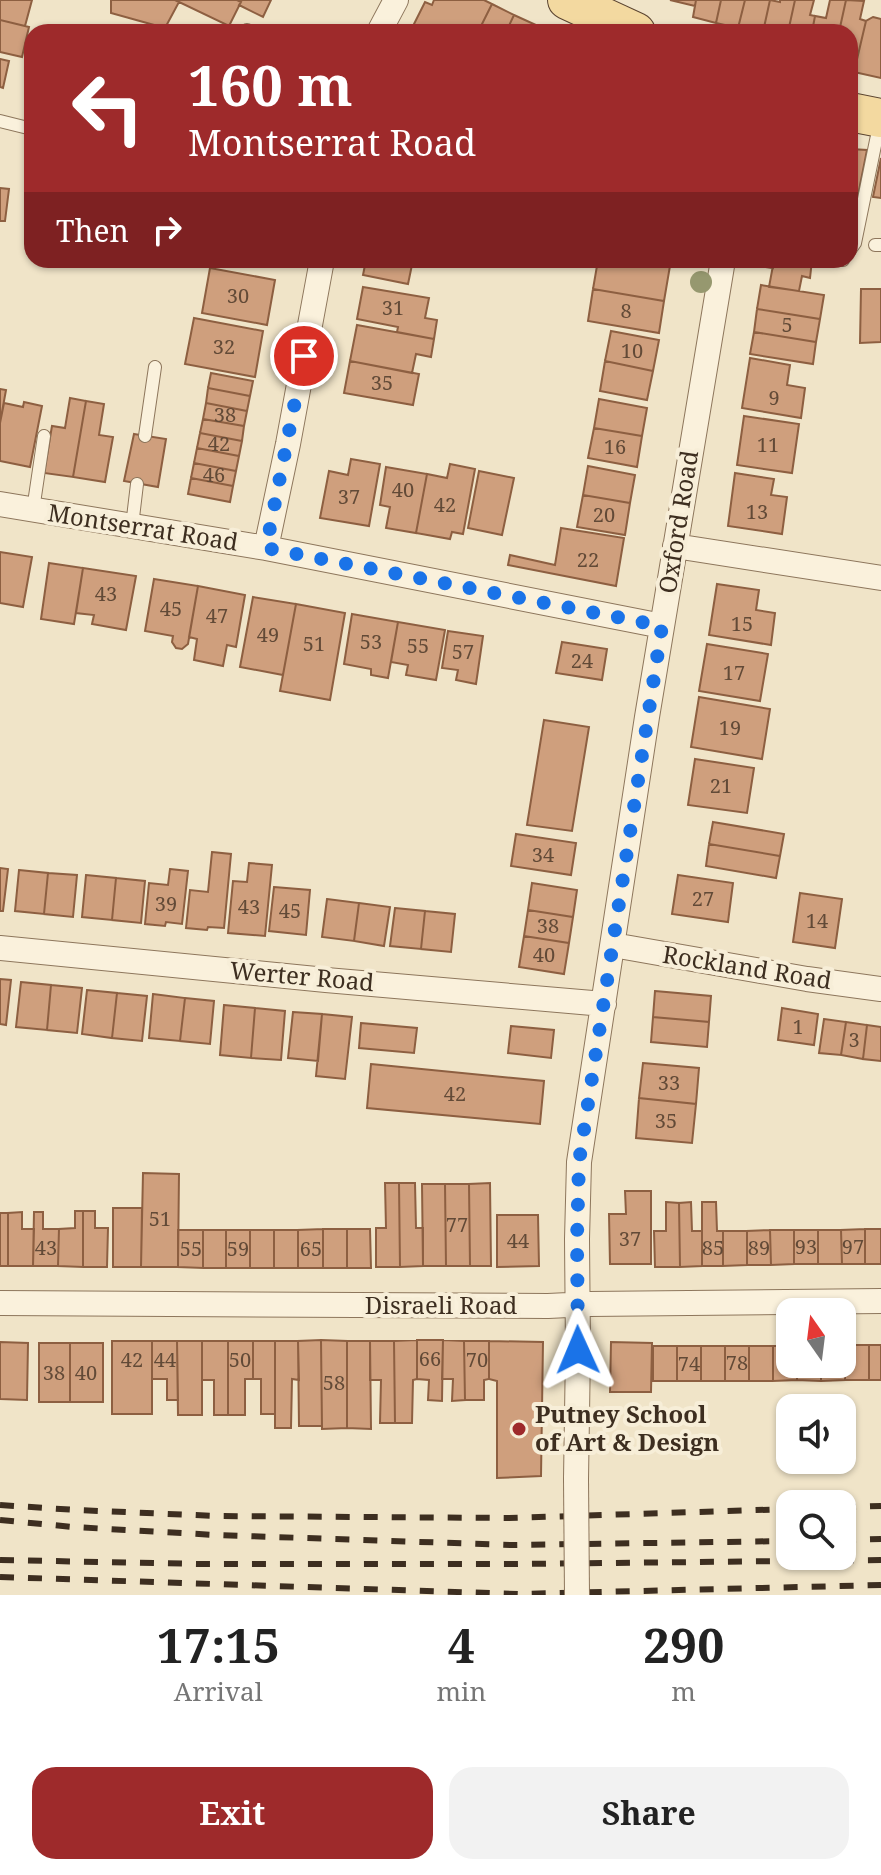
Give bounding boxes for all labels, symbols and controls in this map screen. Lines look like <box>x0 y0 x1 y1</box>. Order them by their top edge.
text: 160 m <box>188 46 353 122</box>
icon: left <box>56 56 160 160</box>
text: Montserrat Road <box>188 118 476 167</box>
icon: right <box>145 208 189 252</box>
text: Then <box>56 210 129 251</box>
house number: 30 <box>227 282 249 309</box>
house number: 31 <box>382 294 404 321</box>
house number: 8 <box>620 297 632 324</box>
house number: 5 <box>781 311 793 338</box>
pin <box>270 322 338 390</box>
house number: 32 <box>213 333 235 360</box>
icon: arrive <box>282 334 326 378</box>
house number: 10 <box>621 337 643 364</box>
house number: 35 <box>371 369 393 396</box>
house number: 9 <box>768 384 780 411</box>
house number: 38 <box>214 401 236 428</box>
house number: 42 <box>208 430 230 457</box>
house number: 11 <box>757 431 779 458</box>
house number: 16 <box>604 433 626 460</box>
street label: Oxford Road <box>650 448 705 596</box>
house number: 46 <box>203 461 225 488</box>
house number: 40 <box>392 476 414 503</box>
house number: 37 <box>338 483 360 510</box>
house number: 42 <box>434 491 456 518</box>
street label: Montserrat Road <box>46 495 241 558</box>
house number: 13 <box>746 498 768 525</box>
house number: 20 <box>593 501 615 528</box>
house number: 22 <box>577 546 599 573</box>
house number: 43 <box>95 580 117 607</box>
house number: 45 <box>160 595 182 622</box>
house number: 47 <box>206 602 228 629</box>
house number: 15 <box>731 610 753 637</box>
house number: 49 <box>257 621 279 648</box>
house number: 53 <box>360 628 382 655</box>
house number: 51 <box>303 630 325 657</box>
house number: 55 <box>407 632 429 659</box>
house number: 57 <box>452 638 474 665</box>
house number: 24 <box>571 647 593 674</box>
house number: 17 <box>723 659 745 686</box>
house number: 19 <box>719 714 741 741</box>
house number: 21 <box>710 772 732 799</box>
house number: 34 <box>532 841 554 868</box>
house number: 27 <box>692 885 714 912</box>
house number: 39 <box>155 890 177 917</box>
house number: 43 <box>238 893 260 920</box>
house number: 45 <box>279 897 301 924</box>
house number: 14 <box>806 907 828 934</box>
house number: 38 <box>537 912 559 939</box>
street label: Rockland Road <box>660 937 834 996</box>
house number: 40 <box>533 941 555 968</box>
street label: Werter Road <box>229 953 376 998</box>
house number: 1 <box>792 1013 804 1040</box>
house number: 3 <box>848 1026 860 1053</box>
house number: 33 <box>658 1069 680 1096</box>
house number: 42 <box>444 1080 466 1107</box>
house number: 35 <box>655 1107 677 1134</box>
house number: 51 <box>149 1205 171 1232</box>
house number: 77 <box>446 1211 468 1238</box>
house number: 37 <box>619 1225 641 1252</box>
house number: 44 <box>507 1227 529 1254</box>
house number: 93 <box>795 1233 817 1260</box>
house number: 97 <box>842 1233 864 1260</box>
house number: 43 <box>35 1234 57 1261</box>
house number: 85 <box>702 1234 724 1261</box>
house number: 89 <box>748 1234 770 1261</box>
house number: 55 <box>180 1235 202 1262</box>
house number: 59 <box>227 1235 249 1262</box>
house number: 65 <box>300 1235 322 1262</box>
street label: Disraeli Road <box>365 1288 517 1321</box>
north arrow <box>776 1298 856 1378</box>
map controls <box>776 1298 856 1570</box>
position arrow <box>536 1308 620 1392</box>
house number: 66 <box>419 1345 441 1372</box>
house number: 42 <box>121 1346 143 1373</box>
house number: 44 <box>154 1346 176 1373</box>
house number: 50 <box>229 1346 251 1373</box>
house number: 70 <box>466 1346 488 1373</box>
house number: 78 <box>726 1349 748 1376</box>
house number: 74 <box>678 1350 700 1377</box>
house number: 38 <box>43 1359 65 1386</box>
house number: 40 <box>75 1359 97 1386</box>
house number: 58 <box>323 1369 345 1396</box>
button: sound <box>776 1394 856 1474</box>
place label: Putney School of Art & Design <box>535 1397 719 1458</box>
marker: Putney School of Art & Design <box>510 1420 528 1438</box>
button: search <box>776 1490 856 1570</box>
text: 17:15 <box>157 1612 280 1677</box>
text: 4 <box>448 1612 475 1677</box>
text: 290 <box>643 1612 724 1677</box>
text: Arrival <box>174 1673 263 1709</box>
text: min <box>437 1673 486 1709</box>
text: m <box>671 1673 696 1709</box>
button: Exit <box>32 1767 433 1859</box>
button: Share <box>449 1767 849 1859</box>

